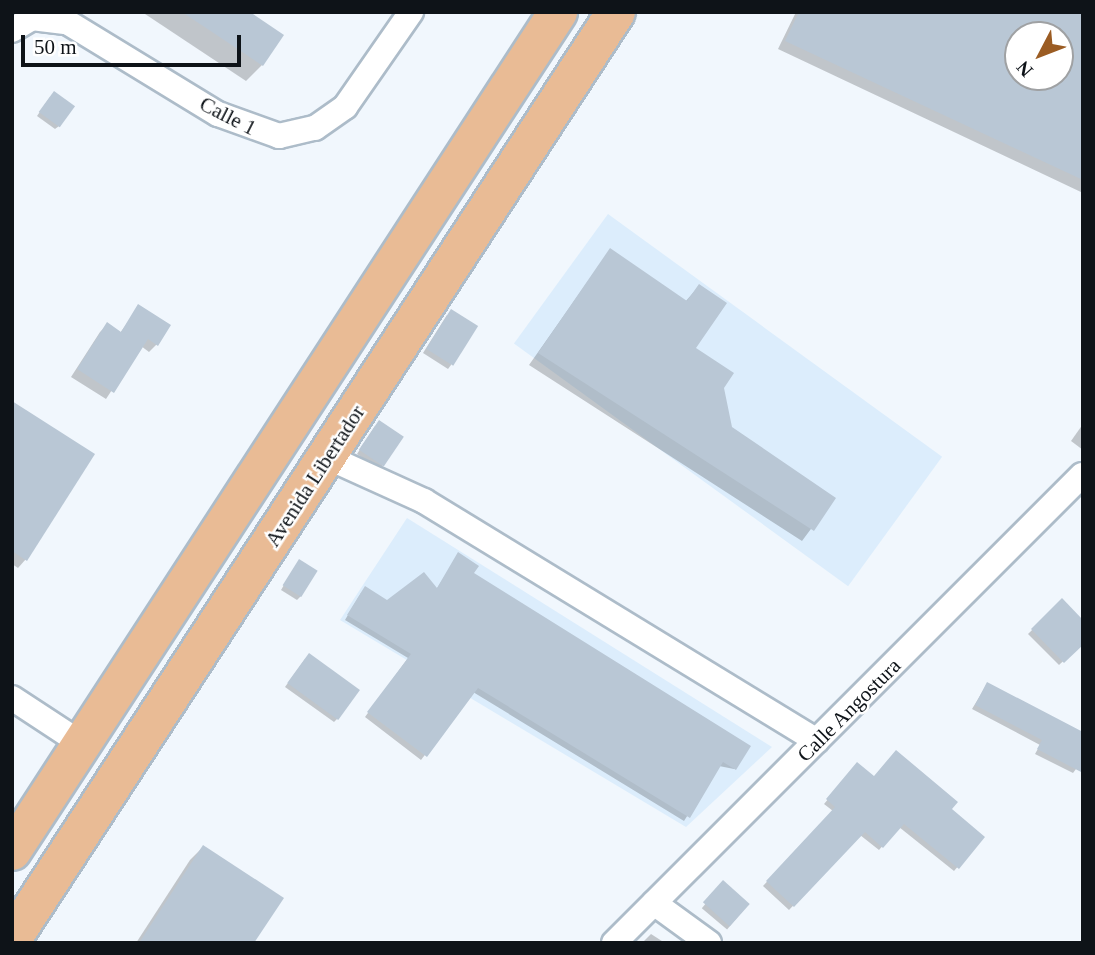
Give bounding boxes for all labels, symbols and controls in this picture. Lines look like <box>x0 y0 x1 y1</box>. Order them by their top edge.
scale bar <box>24 21 245 65</box>
north arrow <box>1004 21 1074 91</box>
text: 50 m <box>34 35 77 59</box>
text: N <box>1012 57 1037 81</box>
street label: Calle 1 <box>196 91 260 141</box>
street label: Avenida Libertador <box>260 401 370 551</box>
street label: Calle Angostura <box>792 653 906 767</box>

